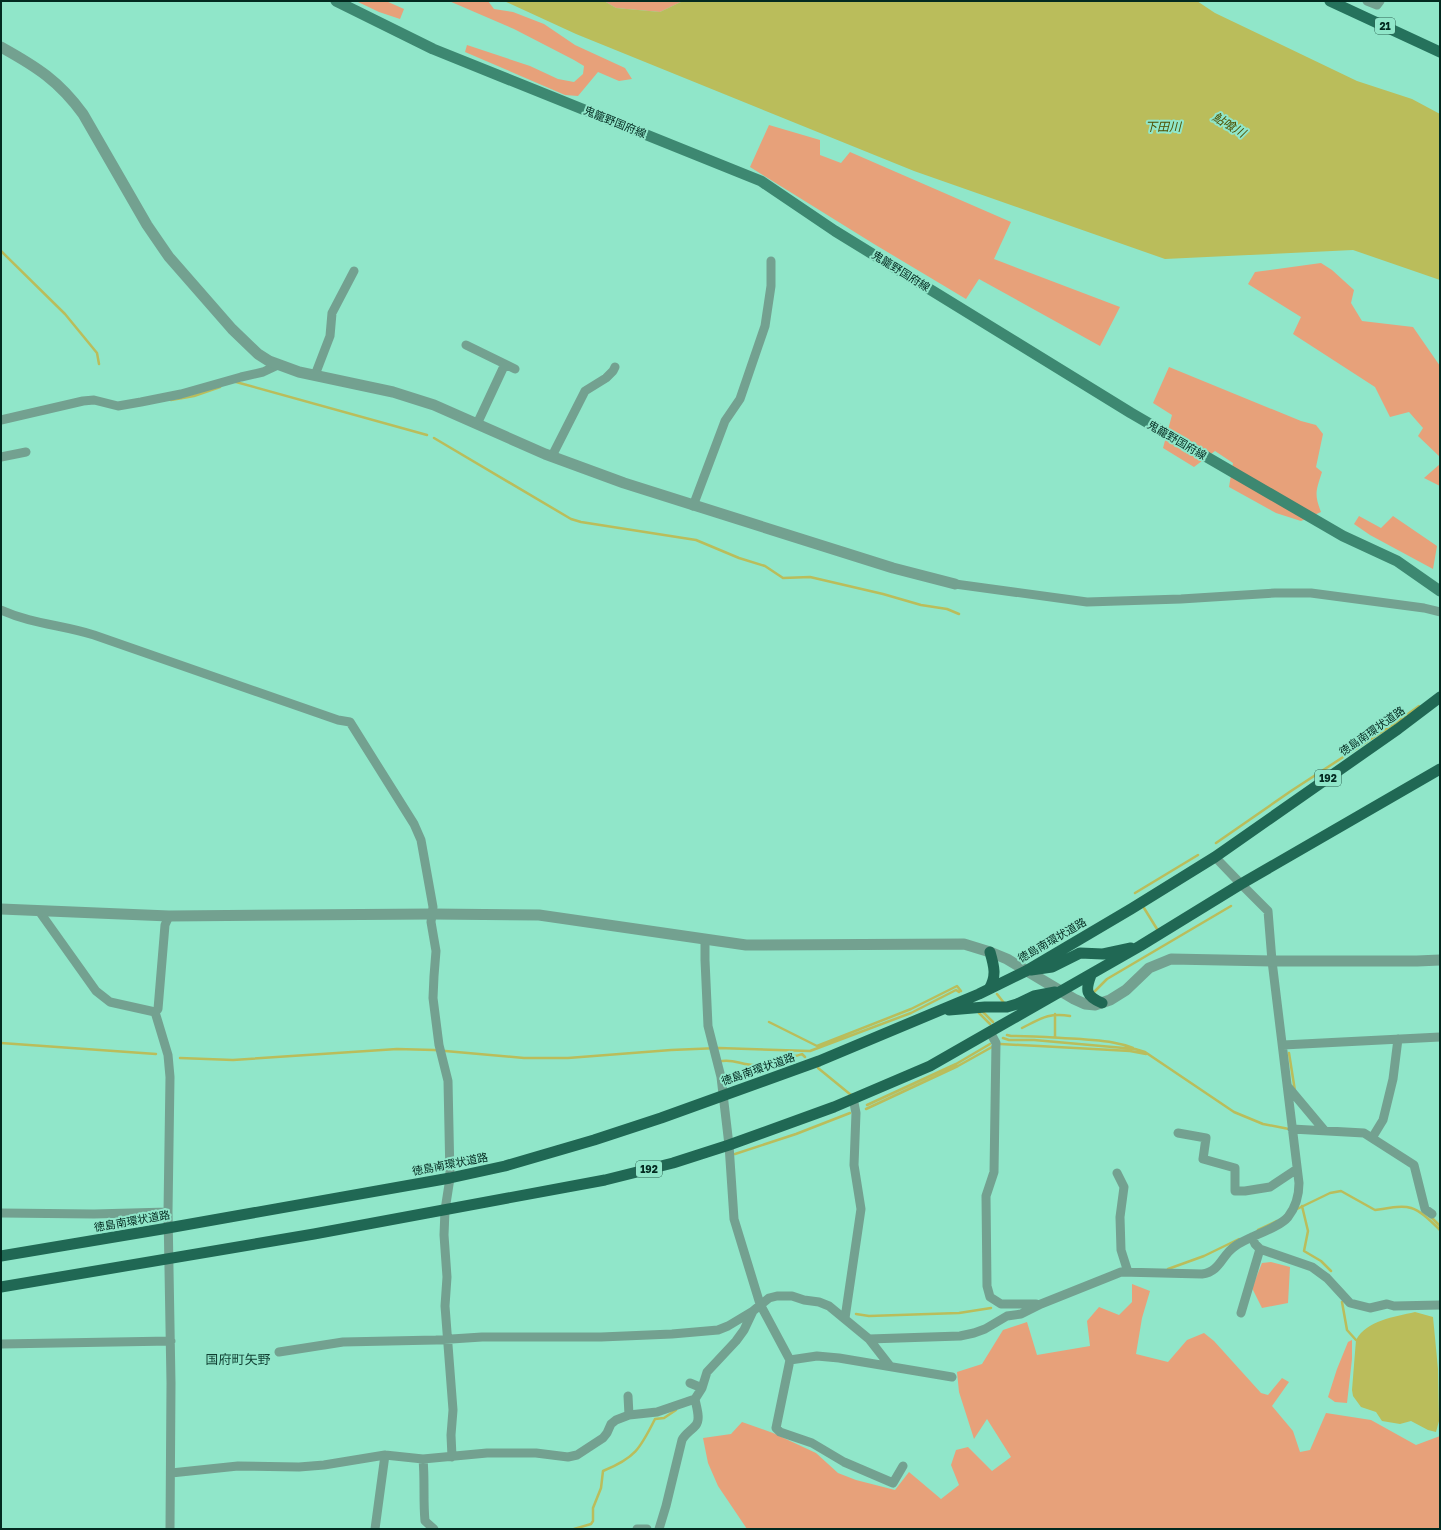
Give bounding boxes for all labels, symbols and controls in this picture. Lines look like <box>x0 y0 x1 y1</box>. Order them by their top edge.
road number: 21 <box>1375 18 1395 34</box>
street label: 鬼籠野国府線 <box>582 103 648 140</box>
water label: 鮎喰川 <box>1210 109 1250 141</box>
water label: 下田川 <box>1145 119 1183 134</box>
street label: 鬼籠野国府線 <box>870 248 933 294</box>
street label: 鬼籠野国府線 <box>1145 417 1209 462</box>
street label: 徳島南環状道路 <box>1336 703 1407 758</box>
road number: 192 <box>1315 770 1341 786</box>
street label: 徳島南環状道路 <box>1015 915 1088 964</box>
street label: 徳島南環状道路 <box>719 1050 796 1087</box>
street label: 徳島南環状道路 <box>411 1150 489 1177</box>
road number: 192 <box>636 1161 662 1177</box>
street label: 徳島南環状道路 <box>93 1207 171 1234</box>
district label: 国府町矢野 <box>205 1351 271 1367</box>

